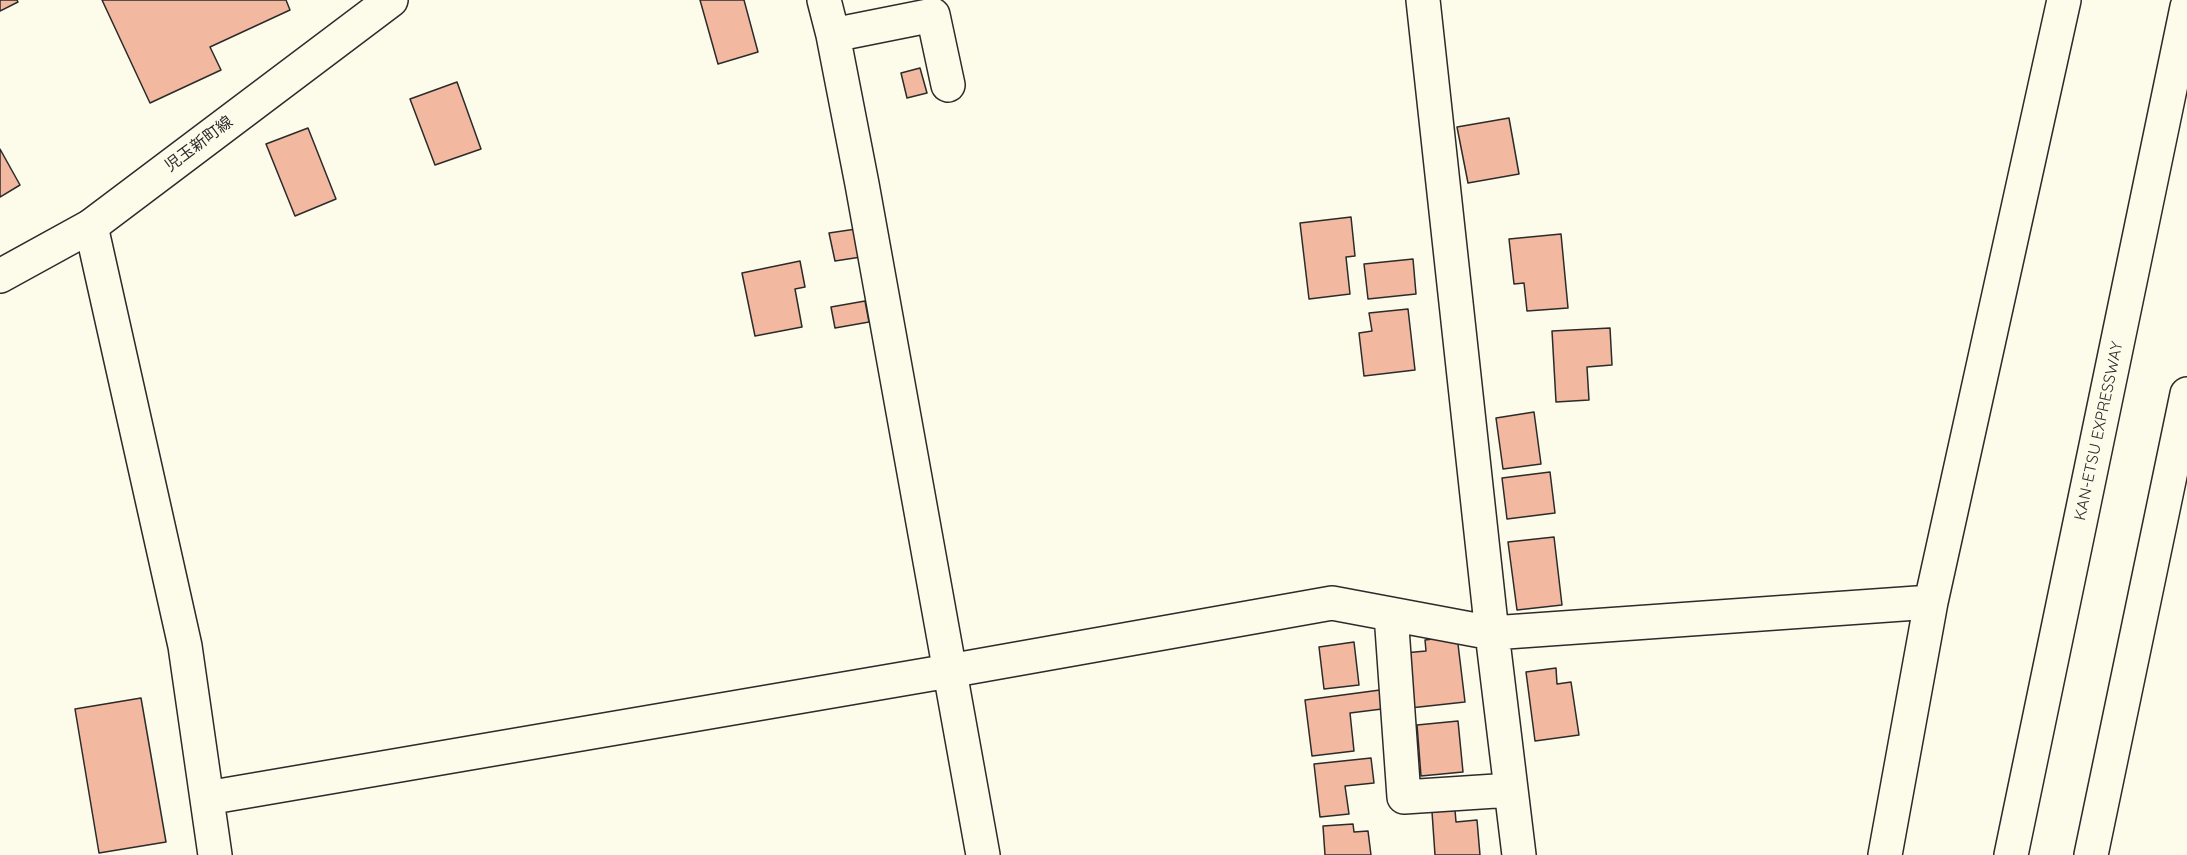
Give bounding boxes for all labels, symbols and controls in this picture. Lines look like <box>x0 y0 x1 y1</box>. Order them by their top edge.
street label: 児玉新町線 <box>161 112 237 176</box>
street label: KAN-ETSU EXPRESSWAY <box>2071 340 2127 522</box>

